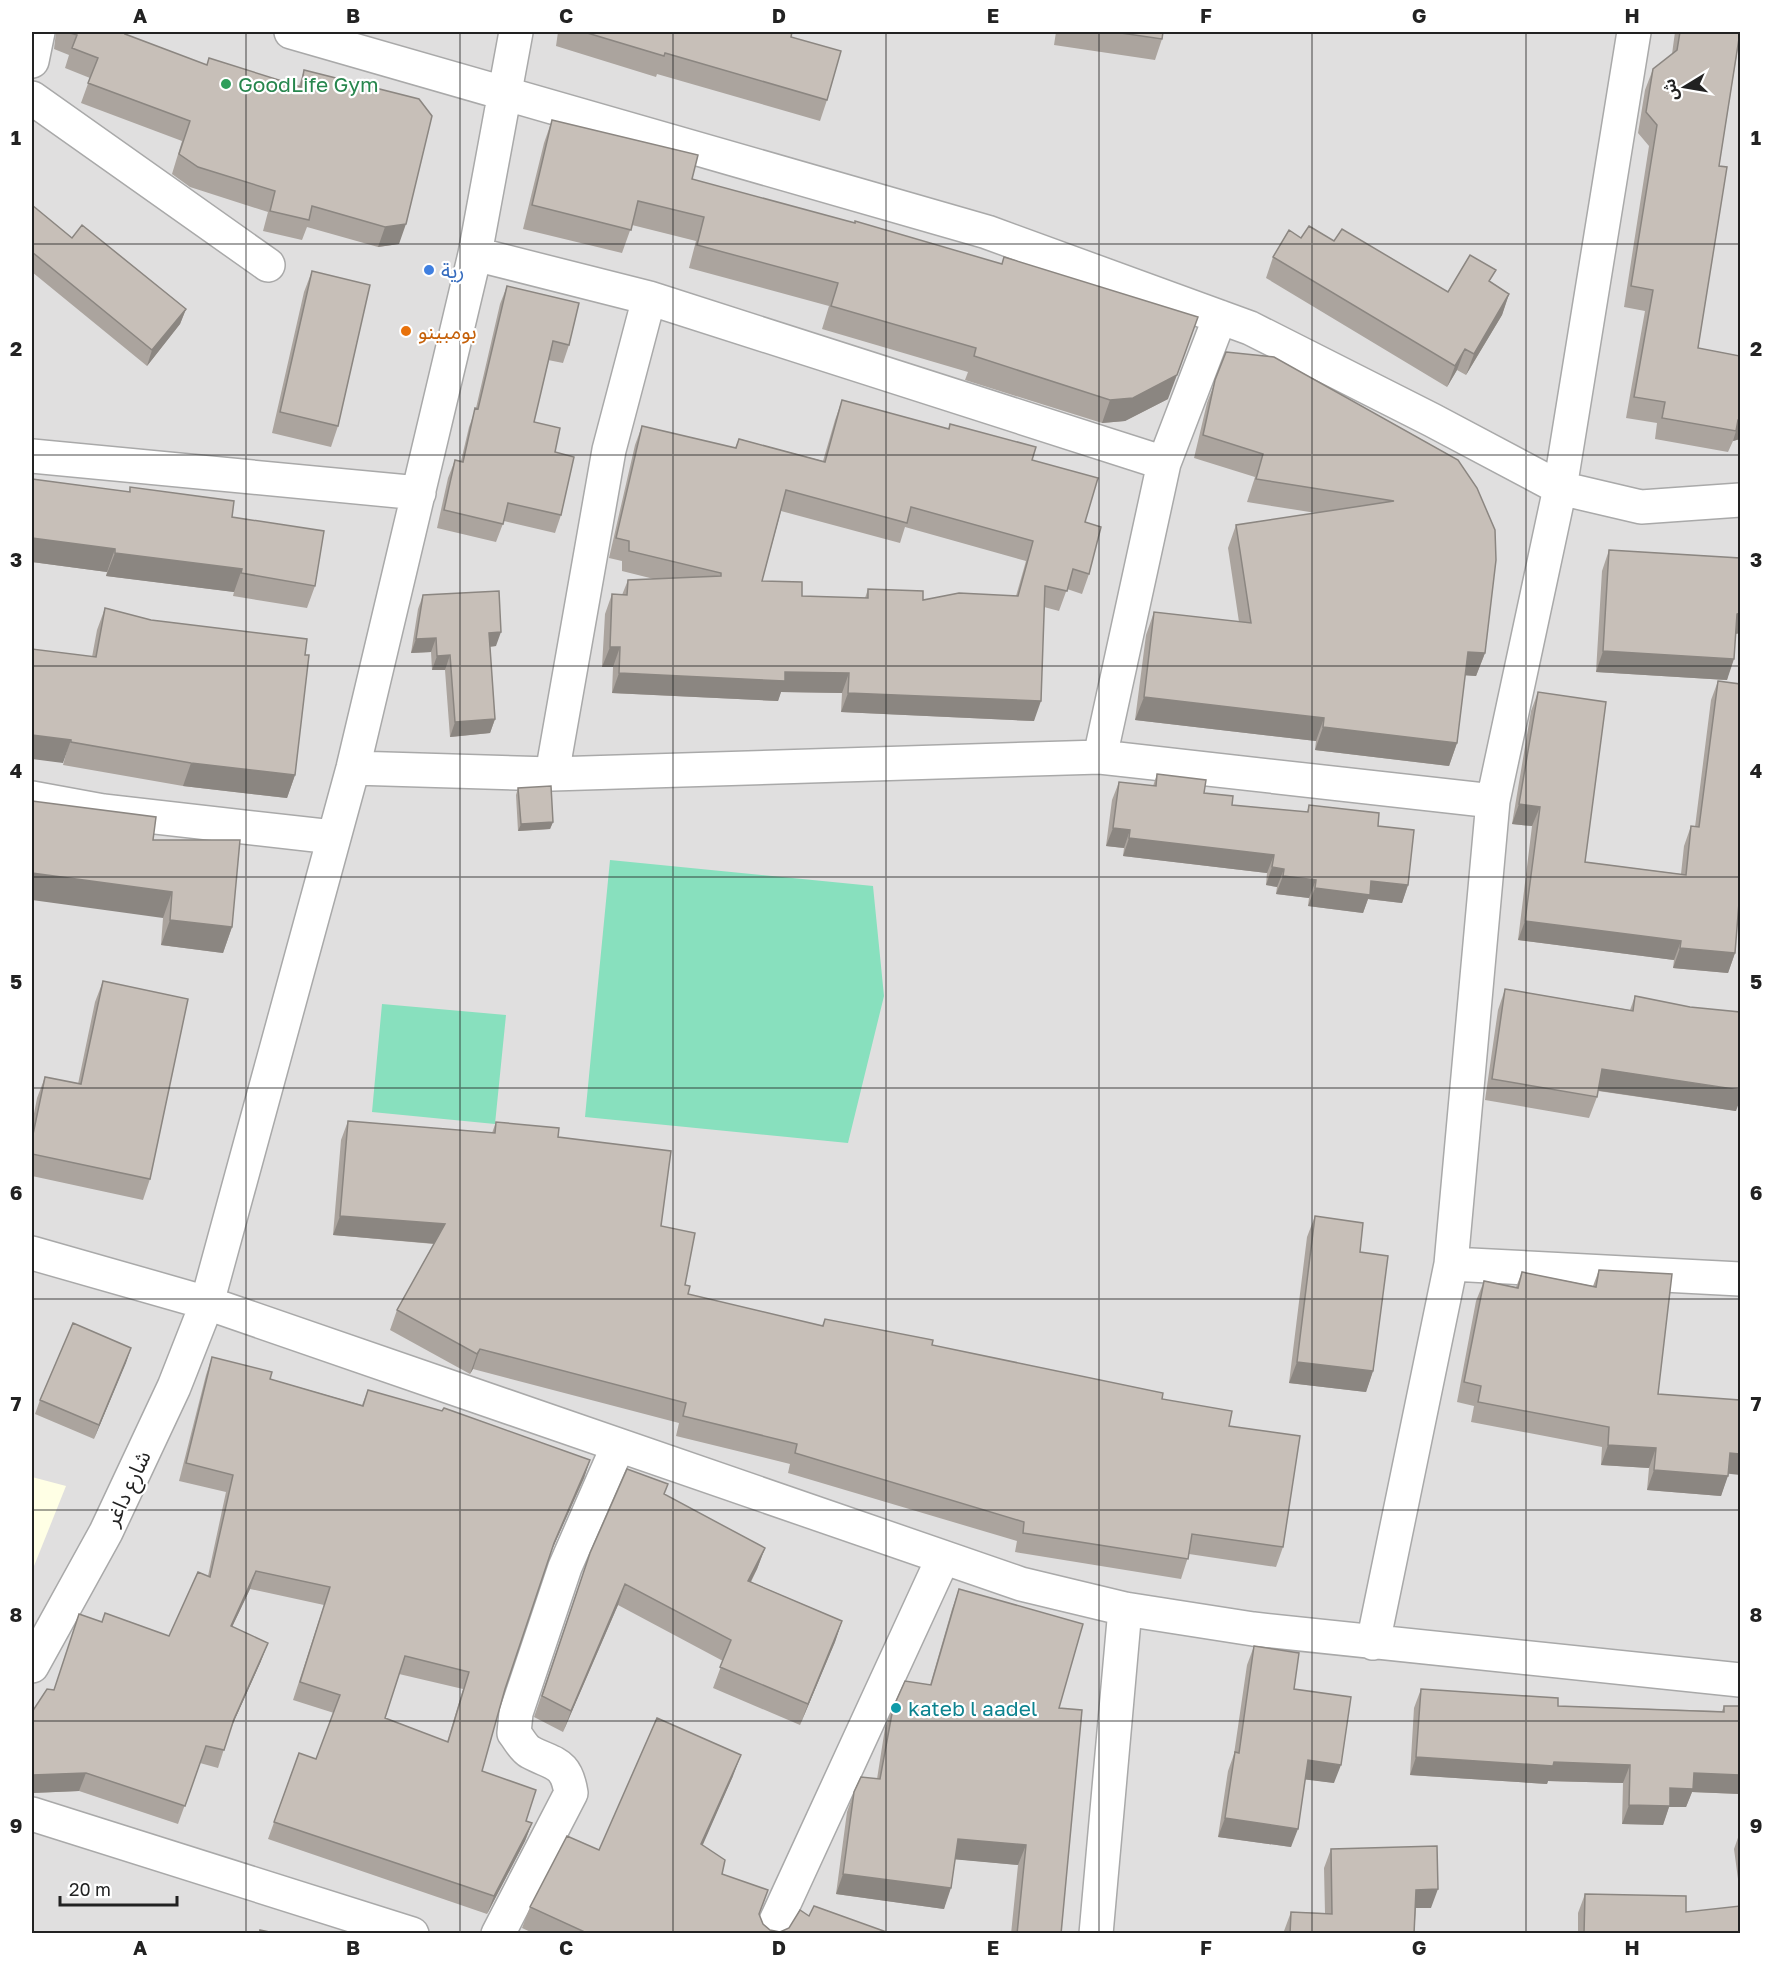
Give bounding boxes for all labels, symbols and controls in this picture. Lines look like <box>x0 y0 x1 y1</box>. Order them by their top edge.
text: A <box>133 3 147 27</box>
text: B <box>346 3 360 27</box>
text: C <box>559 3 573 27</box>
text: D <box>772 3 786 27</box>
text: E <box>987 3 999 27</box>
text: F <box>1200 3 1212 27</box>
text: G <box>1412 3 1426 27</box>
text: H <box>1624 3 1640 27</box>
north arrow <box>1655 57 1715 117</box>
place label: GoodLife Gym <box>238 71 379 97</box>
marker: GoodLife Gym <box>219 77 233 91</box>
text: ش <box>1658 77 1682 103</box>
text: 1 <box>11 125 21 149</box>
text: 1 <box>1751 125 1761 149</box>
place label: رية <box>441 257 465 283</box>
marker: رية <box>422 263 436 277</box>
place label: بومبينو <box>418 318 477 344</box>
marker: بومبينو <box>399 324 413 338</box>
text: 2 <box>10 336 22 360</box>
text: 2 <box>1750 336 1762 360</box>
text: 3 <box>10 547 22 571</box>
text: 3 <box>1750 547 1762 571</box>
text: 4 <box>10 758 22 782</box>
text: 4 <box>1750 758 1762 782</box>
text: 5 <box>10 969 22 993</box>
text: 5 <box>1750 969 1762 993</box>
text: 6 <box>10 1180 22 1204</box>
text: 6 <box>1750 1180 1762 1204</box>
text: 7 <box>11 1391 22 1415</box>
text: 7 <box>1751 1391 1762 1415</box>
street label: شارع داغر <box>98 1446 158 1532</box>
text: 8 <box>10 1602 22 1626</box>
text: 8 <box>1750 1602 1762 1626</box>
place label: kateb l aadel <box>908 1695 1038 1721</box>
marker: kateb l aadel <box>889 1701 903 1715</box>
text: 9 <box>10 1813 22 1837</box>
text: 9 <box>1750 1813 1762 1837</box>
scale bar <box>60 1869 177 1907</box>
text: 20 m <box>69 1878 111 1900</box>
text: A <box>133 1935 147 1959</box>
text: B <box>346 1935 360 1959</box>
text: C <box>559 1935 573 1959</box>
text: D <box>772 1935 786 1959</box>
text: E <box>987 1935 999 1959</box>
text: F <box>1200 1935 1212 1959</box>
text: G <box>1412 1935 1426 1959</box>
text: H <box>1624 1935 1640 1959</box>

